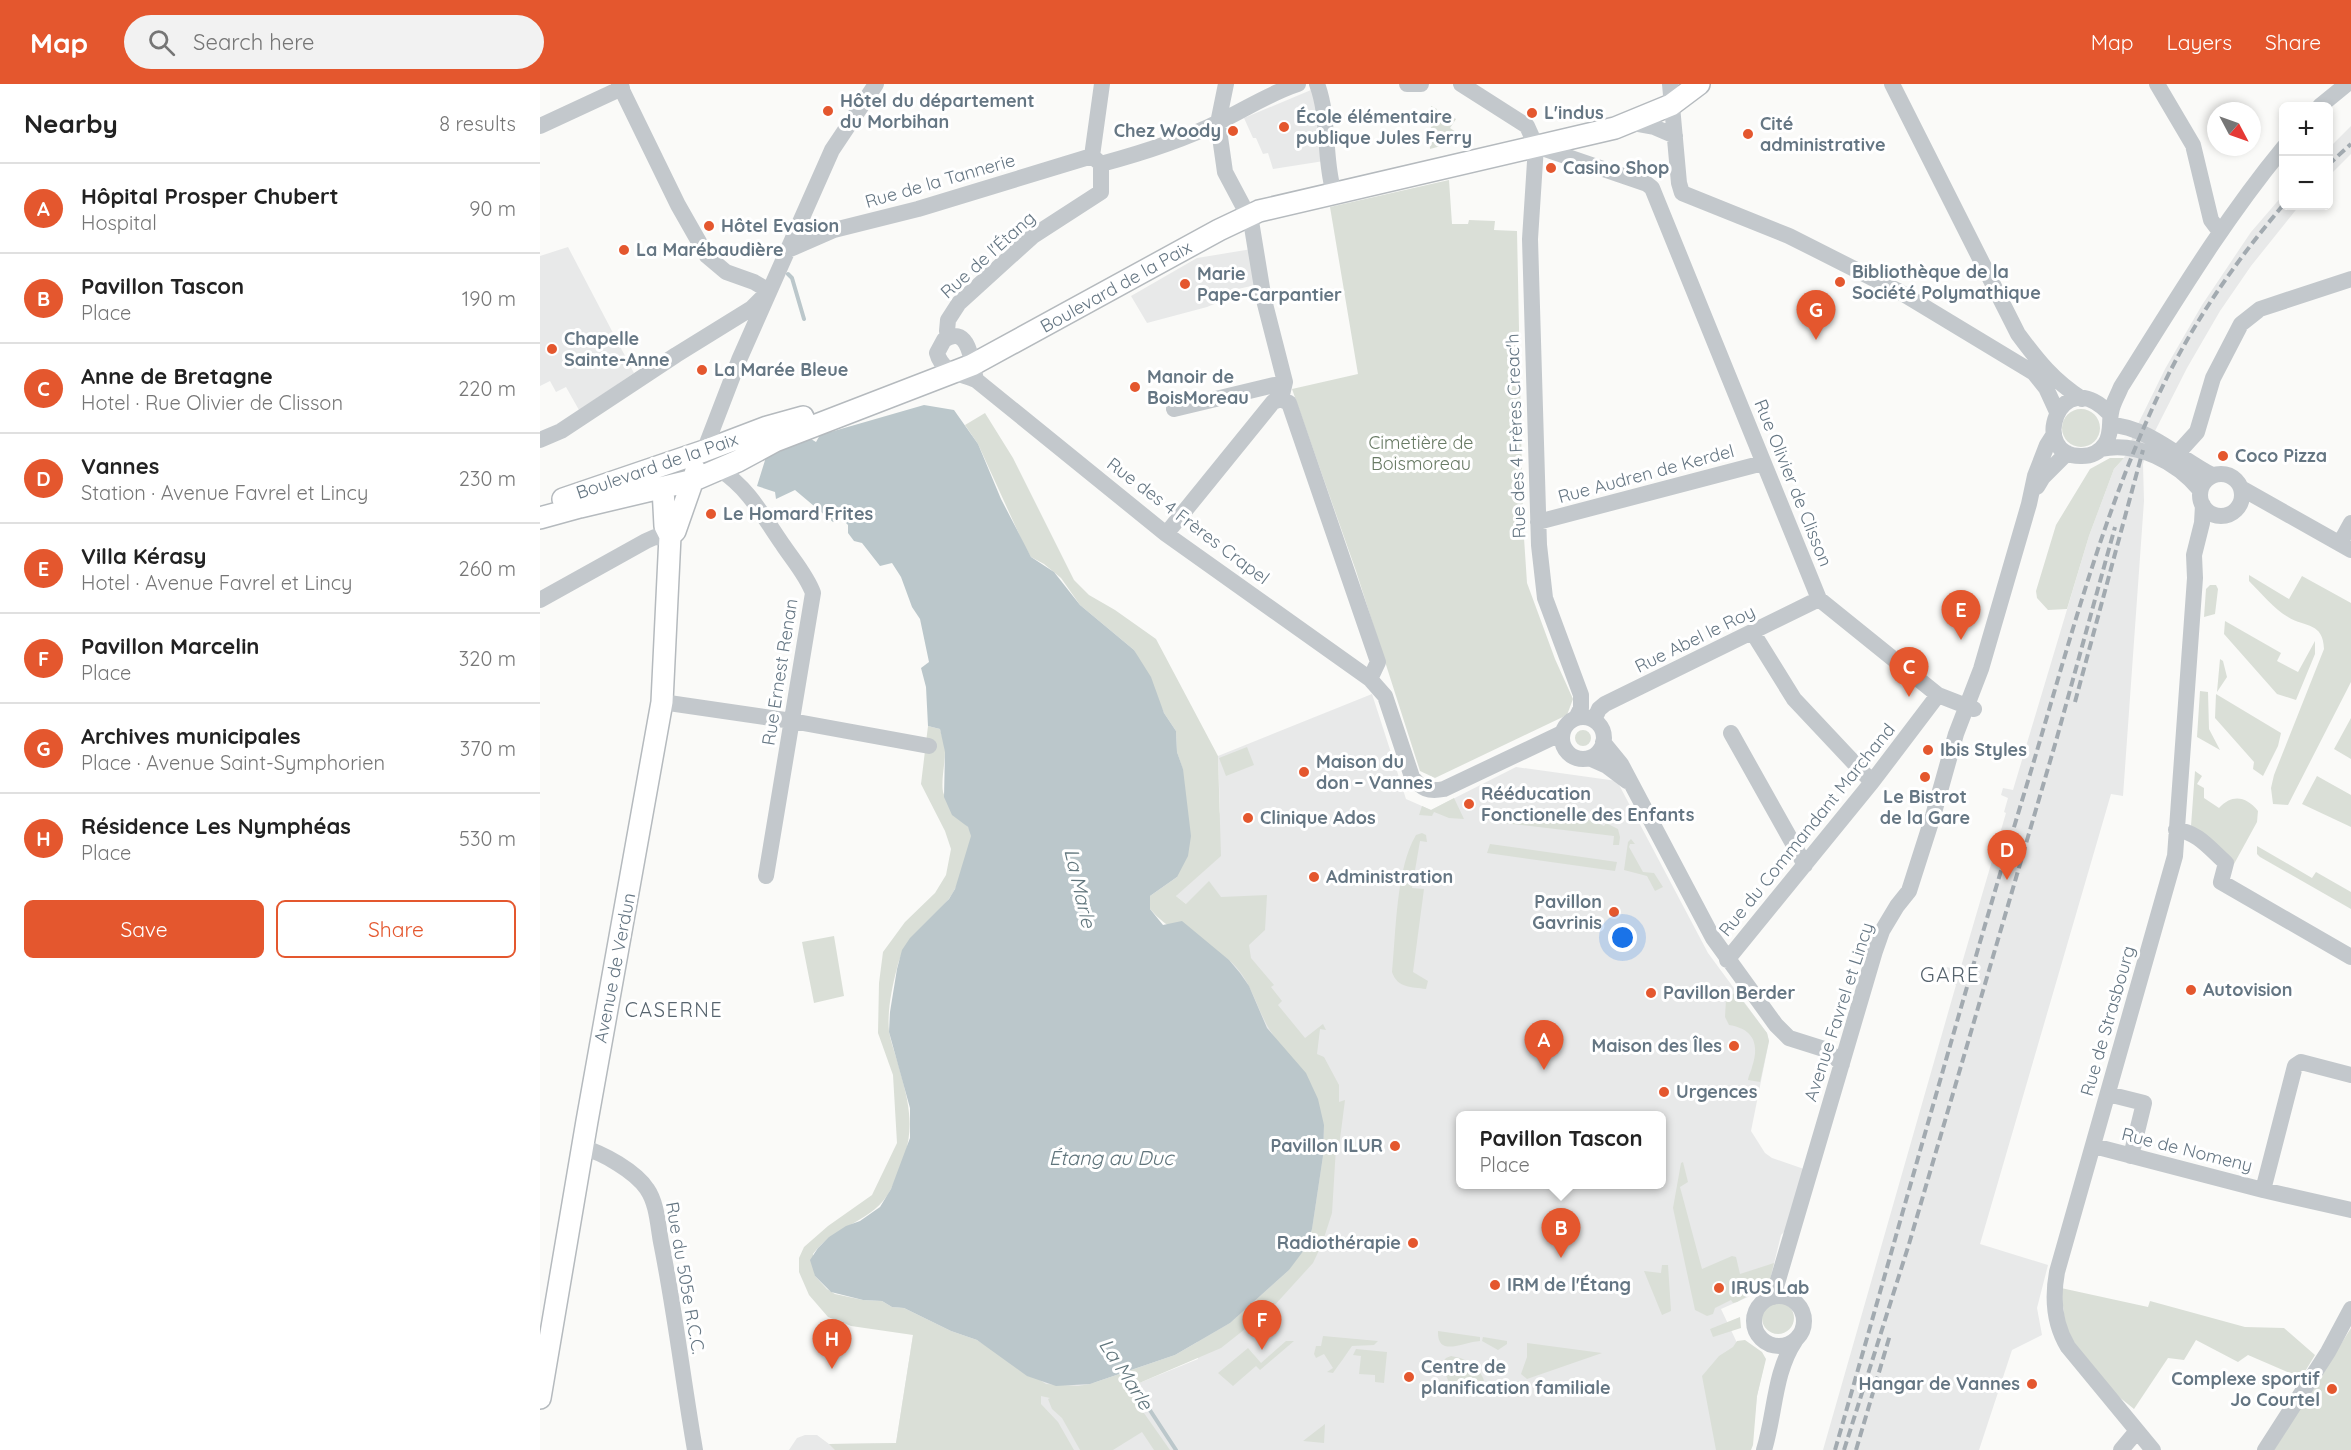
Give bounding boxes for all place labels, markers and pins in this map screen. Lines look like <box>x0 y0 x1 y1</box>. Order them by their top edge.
place label: Hôtel du département du Morbihan <box>840 89 1035 133</box>
place label: L'indus <box>1544 101 1604 124</box>
marker: Hôtel du département du Morbihan <box>821 104 835 118</box>
place label: École élémentaire publique Jules Ferry <box>1296 105 1472 149</box>
marker: L'indus <box>1525 106 1539 120</box>
place label: Cité administrative <box>1760 112 1886 156</box>
place label: Chez Woody <box>1114 119 1221 142</box>
marker: École élémentaire publique Jules Ferry <box>1277 120 1291 134</box>
marker: Chez Woody <box>1226 124 1240 138</box>
marker: Cité administrative <box>1741 127 1755 141</box>
place label: Casino Shop <box>1563 156 1669 179</box>
marker: Casino Shop <box>1544 161 1558 175</box>
place label: Hôtel Evasion <box>721 214 839 237</box>
marker: Hôtel Evasion <box>702 219 716 233</box>
place label: La Marébaudière <box>636 238 784 261</box>
marker: La Marébaudière <box>617 243 631 257</box>
place label: Bibliothèque de la Société Polymathique <box>1852 260 2041 304</box>
place label: Marie Pape-Carpantier <box>1197 262 1342 306</box>
marker: Bibliothèque de la Société Polymathique <box>1833 275 1847 289</box>
marker: Marie Pape-Carpantier <box>1178 277 1192 291</box>
pin: G <box>1796 290 1836 340</box>
place label: Chapelle Sainte-Anne <box>564 327 670 371</box>
marker: Chapelle Sainte-Anne <box>545 342 559 356</box>
place label: La Marée Bleue <box>714 358 848 381</box>
marker: La Marée Bleue <box>695 363 709 377</box>
place label: Manoir de BoisMoreau <box>1147 365 1249 409</box>
marker: Manoir de BoisMoreau <box>1128 380 1142 394</box>
place label: Coco Pizza <box>2235 444 2327 467</box>
marker: Coco Pizza <box>2216 449 2230 463</box>
place label: Le Homard Frites <box>723 502 874 525</box>
marker: Le Homard Frites <box>704 507 718 521</box>
pin: E <box>1942 590 1980 640</box>
pin: C <box>1890 648 1928 697</box>
place label: Ibis Styles <box>1940 738 2027 761</box>
marker: Ibis Styles <box>1921 743 1935 757</box>
place label: Maison du don – Vannes <box>1316 750 1433 794</box>
marker: Maison du don – Vannes <box>1297 765 1311 779</box>
marker: Le Bistrot de la Gare <box>1918 770 1932 784</box>
place label: Rééducation Fonctionelle des Enfants <box>1481 782 1695 826</box>
place label: Le Bistrot de la Gare <box>1880 785 1970 829</box>
marker: Rééducation Fonctionelle des Enfants <box>1462 797 1476 811</box>
place label: Clinique Ados <box>1260 806 1376 829</box>
marker: Clinique Ados <box>1241 811 1255 825</box>
pin: D <box>1988 830 2026 880</box>
place label: Administration <box>1326 865 1453 888</box>
marker: Administration <box>1307 870 1321 884</box>
place label: Pavillon Gavrinis <box>1532 890 1602 934</box>
marker: Pavillon Gavrinis <box>1607 905 1621 919</box>
place label: Autovision <box>2203 978 2293 1001</box>
place label: Pavillon Berder <box>1663 981 1795 1004</box>
marker: Autovision <box>2184 983 2198 997</box>
marker: Pavillon Berder <box>1644 986 1658 1000</box>
pin: A <box>1524 1020 1564 1070</box>
place label: Maison des Îles <box>1591 1034 1722 1057</box>
marker: Maison des Îles <box>1727 1039 1741 1053</box>
place label: Urgences <box>1676 1080 1758 1103</box>
marker: Urgences <box>1657 1085 1671 1099</box>
place label: Pavillon ILUR <box>1270 1134 1383 1157</box>
marker: Pavillon ILUR <box>1388 1139 1402 1153</box>
pin: B <box>1542 1208 1580 1258</box>
place label: Radiothérapie <box>1277 1231 1401 1254</box>
marker: Radiothérapie <box>1406 1236 1420 1250</box>
place label: IRM de l'Étang <box>1507 1273 1631 1296</box>
place label: IRUS Lab <box>1731 1276 1809 1299</box>
marker: IRM de l'Étang <box>1488 1278 1502 1292</box>
marker: IRUS Lab <box>1712 1281 1726 1295</box>
pin: F <box>1242 1300 1282 1350</box>
pin: H <box>812 1320 852 1369</box>
place label: Centre de planification familiale <box>1421 1355 1611 1399</box>
place label: Complexe sportif Jo Courtel <box>2171 1367 2320 1411</box>
marker: Centre de planification familiale <box>1402 1370 1416 1384</box>
place label: Hangar de Vannes <box>1858 1372 2020 1395</box>
marker: Hangar de Vannes <box>2025 1377 2039 1391</box>
marker: Complexe sportif Jo Courtel <box>2325 1382 2339 1396</box>

